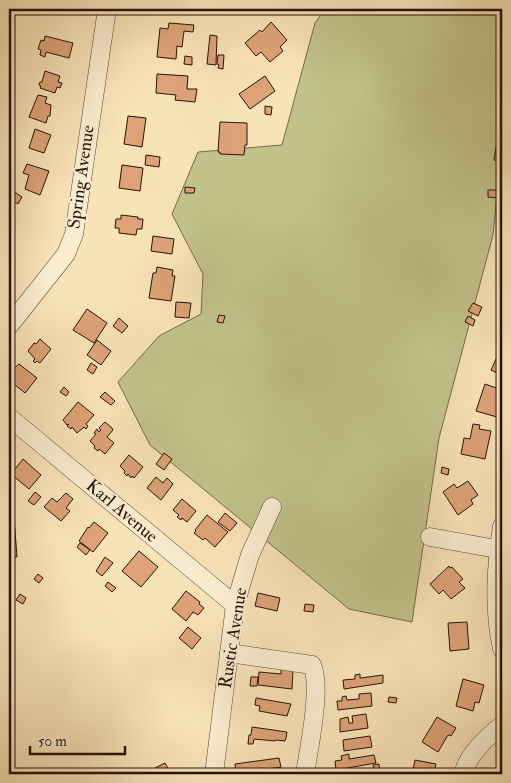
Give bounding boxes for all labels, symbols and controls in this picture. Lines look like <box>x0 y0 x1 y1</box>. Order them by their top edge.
street label: Spring Avenue <box>62 123 100 230</box>
street label: Karl Avenue <box>81 474 163 548</box>
street label: Rustic Avenue <box>214 585 252 690</box>
scale bar <box>30 723 125 755</box>
text: 50 m <box>38 732 67 751</box>

